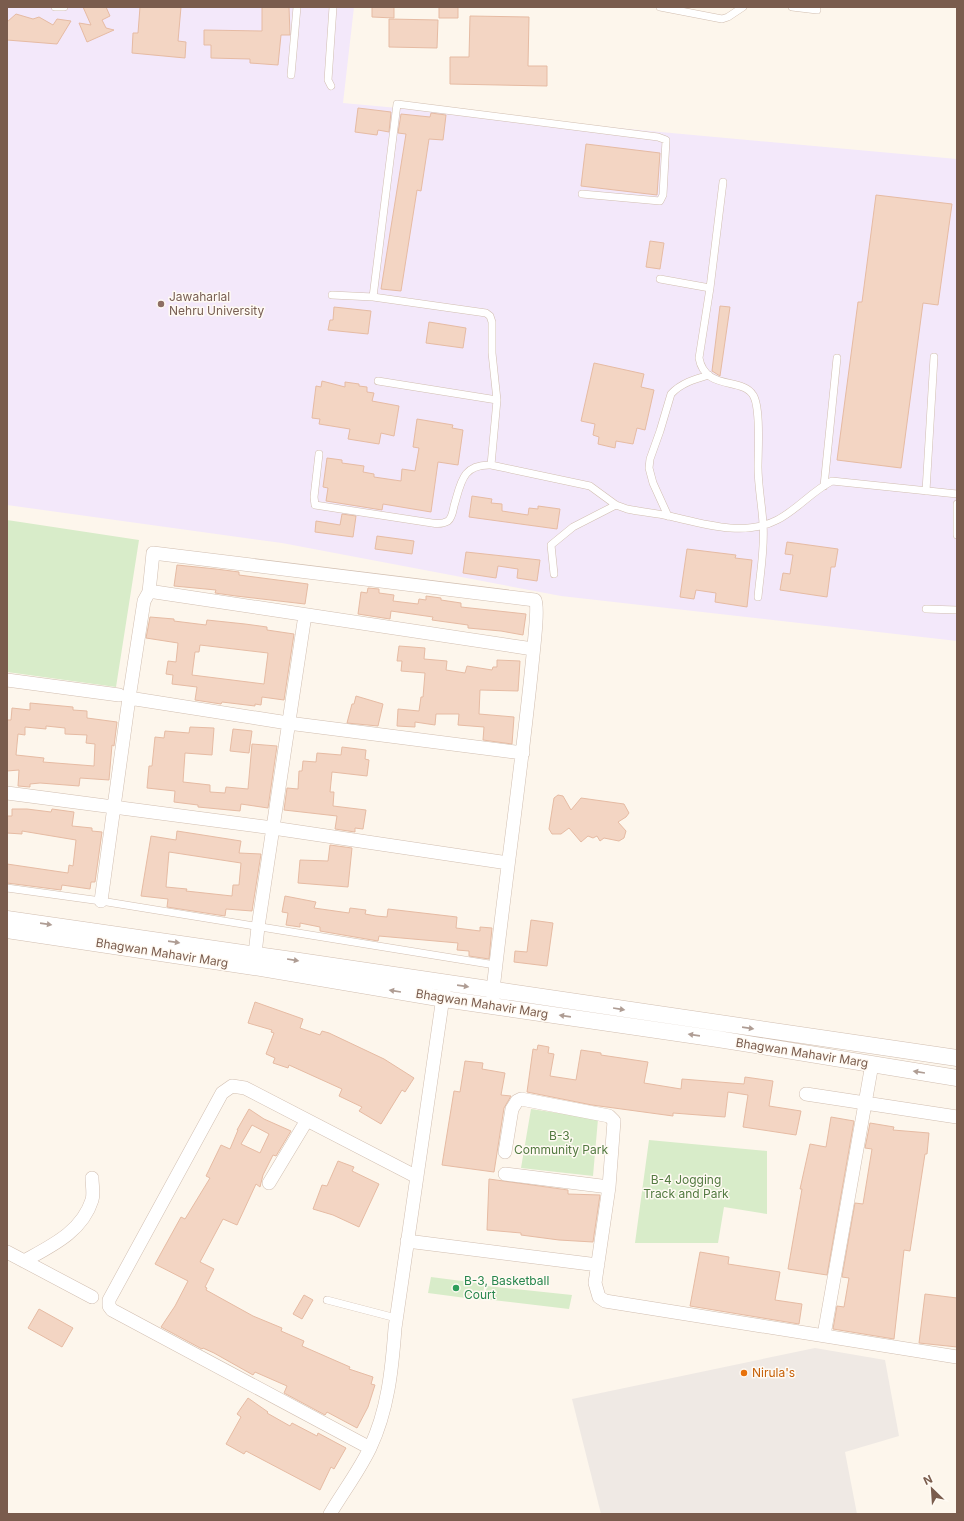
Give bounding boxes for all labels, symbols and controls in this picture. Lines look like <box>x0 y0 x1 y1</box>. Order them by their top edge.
place label: Jawaharlal Nehru University <box>169 289 264 318</box>
marker: Jawaharlal Nehru University <box>156 299 166 309</box>
one-way arrow <box>40 921 52 927</box>
street label: Bhagwan Mahavir Marg <box>95 935 229 970</box>
one-way arrow <box>168 939 180 945</box>
one-way arrow <box>287 957 299 963</box>
one-way arrow <box>457 983 469 989</box>
street label: Bhagwan Mahavir Marg <box>415 986 549 1021</box>
one-way arrow <box>389 987 401 993</box>
one-way arrow <box>613 1006 625 1012</box>
one-way arrow <box>559 1013 571 1019</box>
one-way arrow <box>742 1025 754 1031</box>
one-way arrow <box>687 1032 700 1038</box>
street label: Bhagwan Mahavir Marg <box>735 1035 869 1070</box>
one-way arrow <box>912 1069 925 1075</box>
park label: B-3, Community Park <box>514 1128 608 1157</box>
park label: B-4 Jogging Track and Park <box>643 1172 729 1201</box>
place label: B-3, Basketball Court <box>464 1273 549 1302</box>
marker: B-3, Basketball Court <box>451 1283 461 1293</box>
place label: Nirula's <box>752 1365 795 1380</box>
marker: Nirula's <box>739 1368 749 1378</box>
north arrow <box>912 1469 952 1509</box>
text: N <box>921 1472 935 1488</box>

